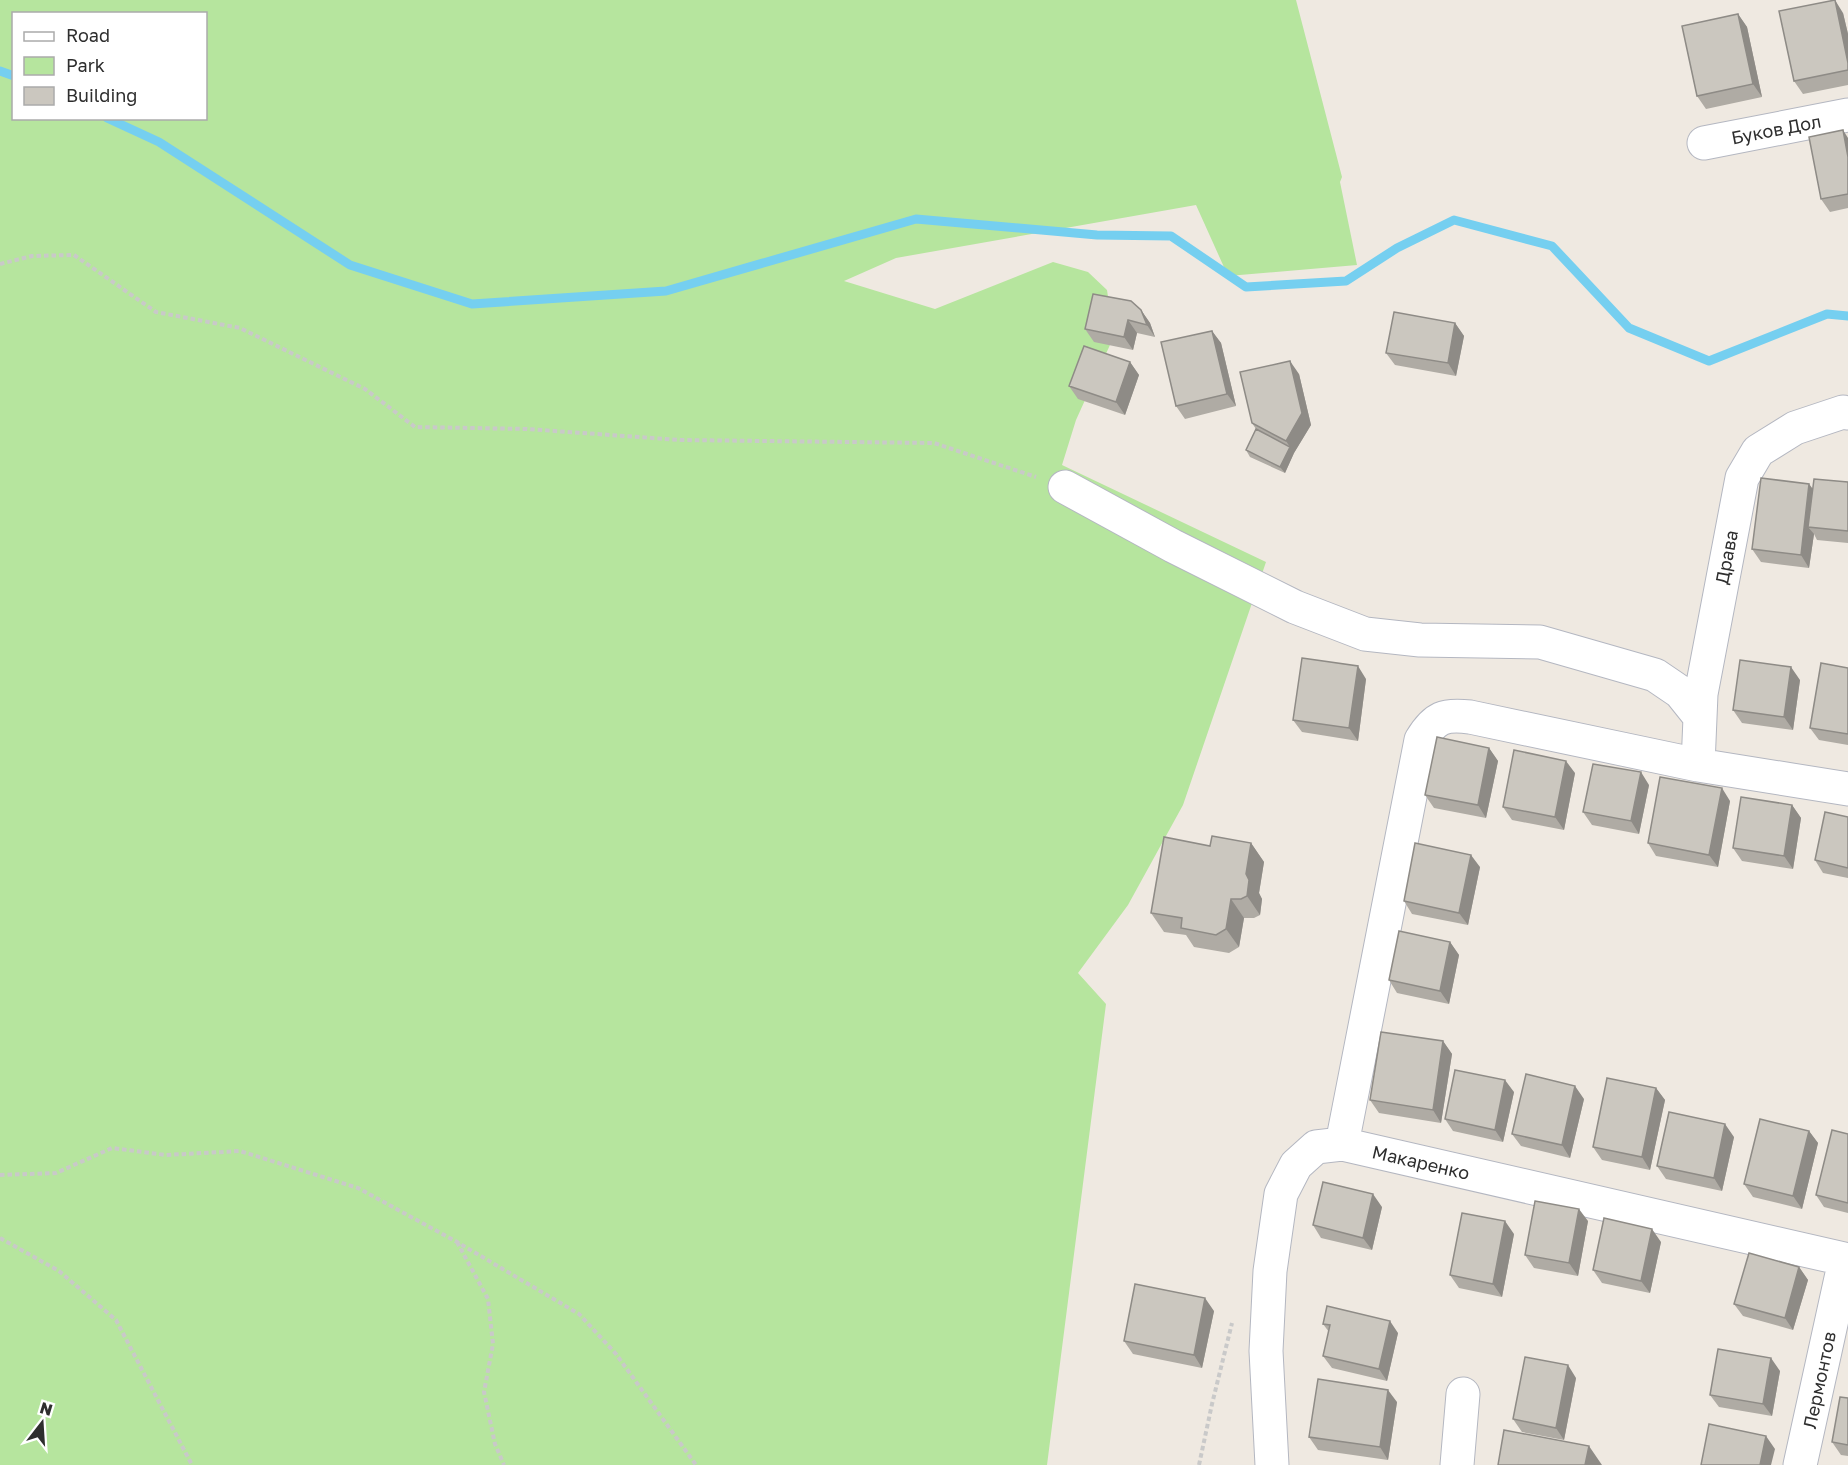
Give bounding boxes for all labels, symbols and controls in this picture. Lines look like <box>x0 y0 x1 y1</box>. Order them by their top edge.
legend <box>12 12 207 120</box>
text: Road <box>66 24 110 46</box>
text: Park <box>66 54 105 76</box>
text: Building <box>66 84 137 106</box>
street label: Буков Дол <box>1729 110 1823 148</box>
street label: Драва <box>1710 528 1742 586</box>
street label: Макаренко <box>1370 1140 1472 1184</box>
street label: Лермонтов <box>1798 1329 1840 1431</box>
north arrow <box>12 1393 72 1453</box>
text: N <box>38 1397 55 1420</box>

